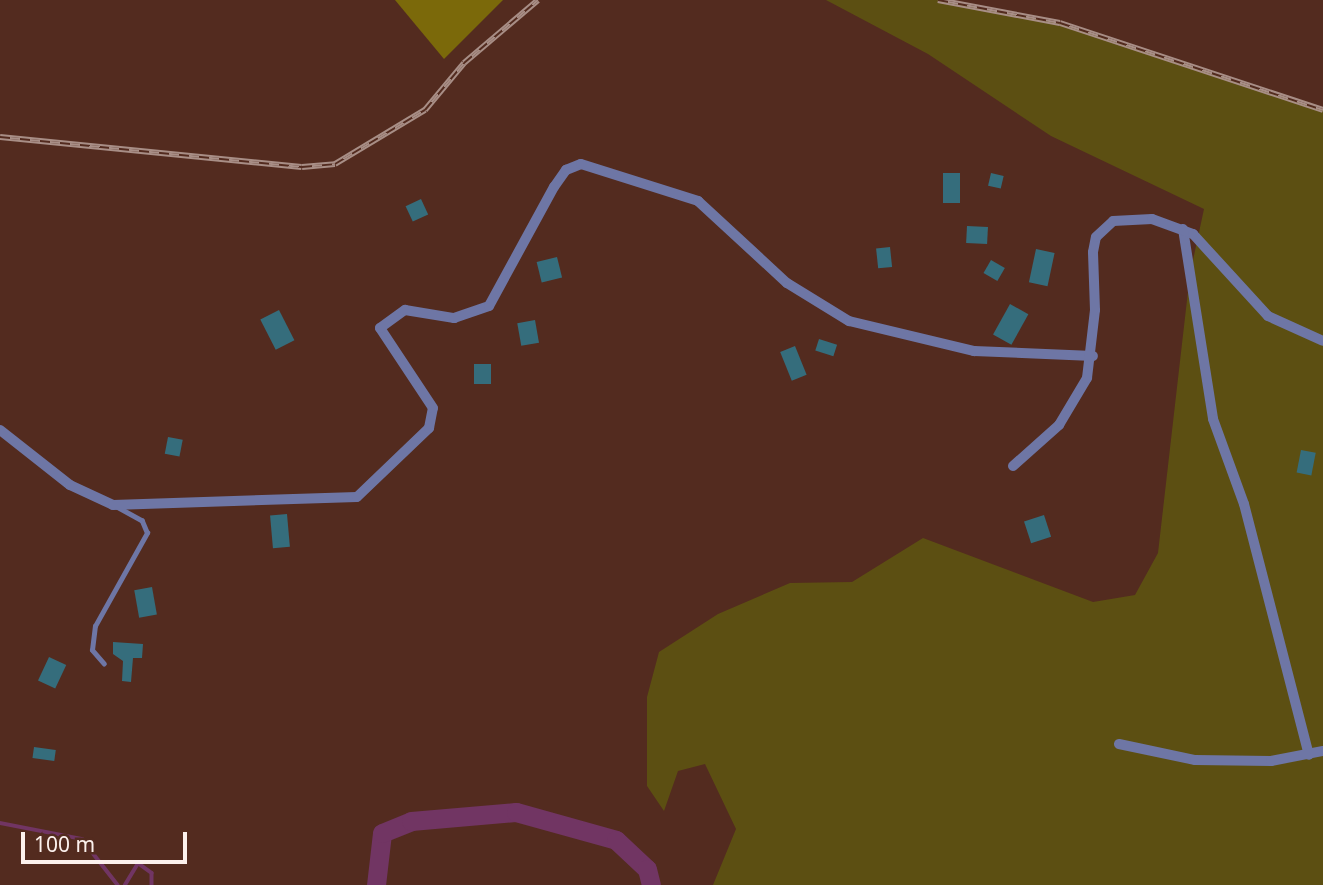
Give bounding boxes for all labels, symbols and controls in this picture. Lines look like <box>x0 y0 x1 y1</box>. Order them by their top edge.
scale bar <box>24 818 191 862</box>
text: 100 m <box>34 830 95 858</box>

